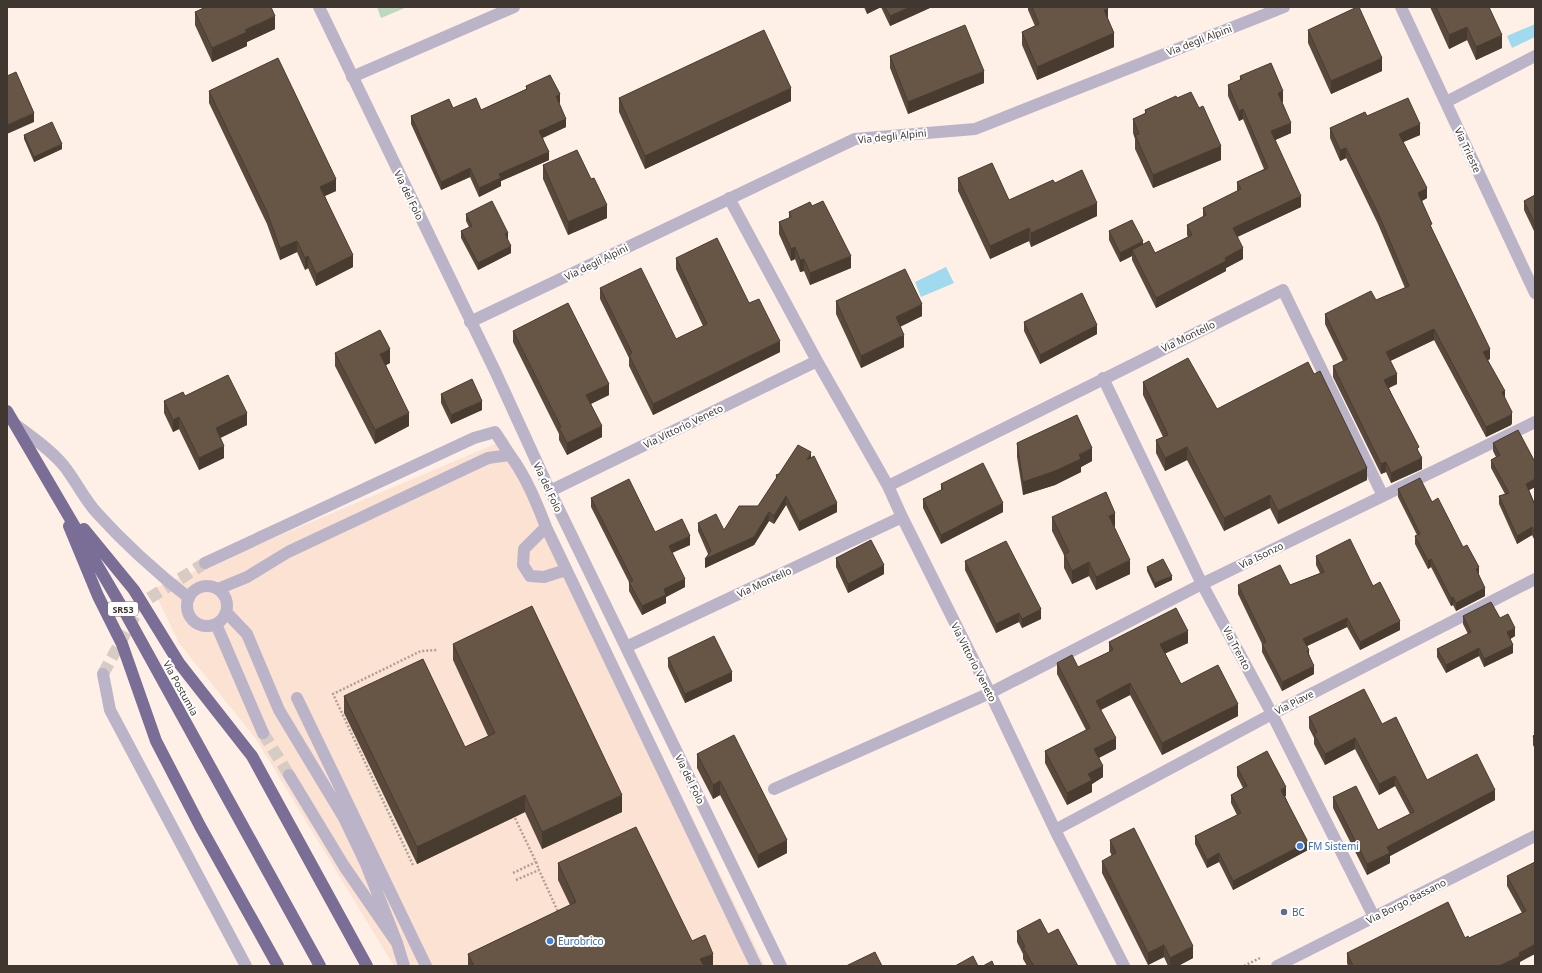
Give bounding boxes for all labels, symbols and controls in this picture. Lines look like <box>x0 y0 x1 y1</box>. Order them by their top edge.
street label: Via degli Alpini <box>1164 21 1234 59</box>
street label: Via degli Alpini <box>857 125 927 147</box>
street label: Via Trieste <box>1451 125 1485 175</box>
street label: Via del Folo <box>391 168 427 222</box>
street label: Via degli Alpini <box>562 241 630 283</box>
street label: Via Montello <box>1159 317 1217 355</box>
street label: Via Vittorio Veneto <box>641 401 725 451</box>
street label: Via del Folo <box>530 460 566 514</box>
street label: Via Isonzo <box>1236 538 1286 572</box>
street label: Via Montello <box>735 563 793 601</box>
road number: SR53 <box>108 602 138 616</box>
street label: Via Vittorio Veneto <box>948 620 1000 704</box>
street label: Via Trento <box>1220 624 1254 672</box>
street label: Via Postumia <box>160 658 202 718</box>
street label: Via Piave <box>1272 686 1316 718</box>
street label: Via del Folo <box>672 752 708 806</box>
place label: FM Sistemi <box>1308 839 1359 853</box>
marker: FM Sistemi <box>1295 841 1305 851</box>
street label: Via Borgo Bassano <box>1364 875 1448 927</box>
place label: BC <box>1292 905 1306 919</box>
marker: BC <box>1279 907 1289 917</box>
place label: Eurobrico <box>558 934 603 948</box>
marker: Eurobrico <box>545 936 555 946</box>

